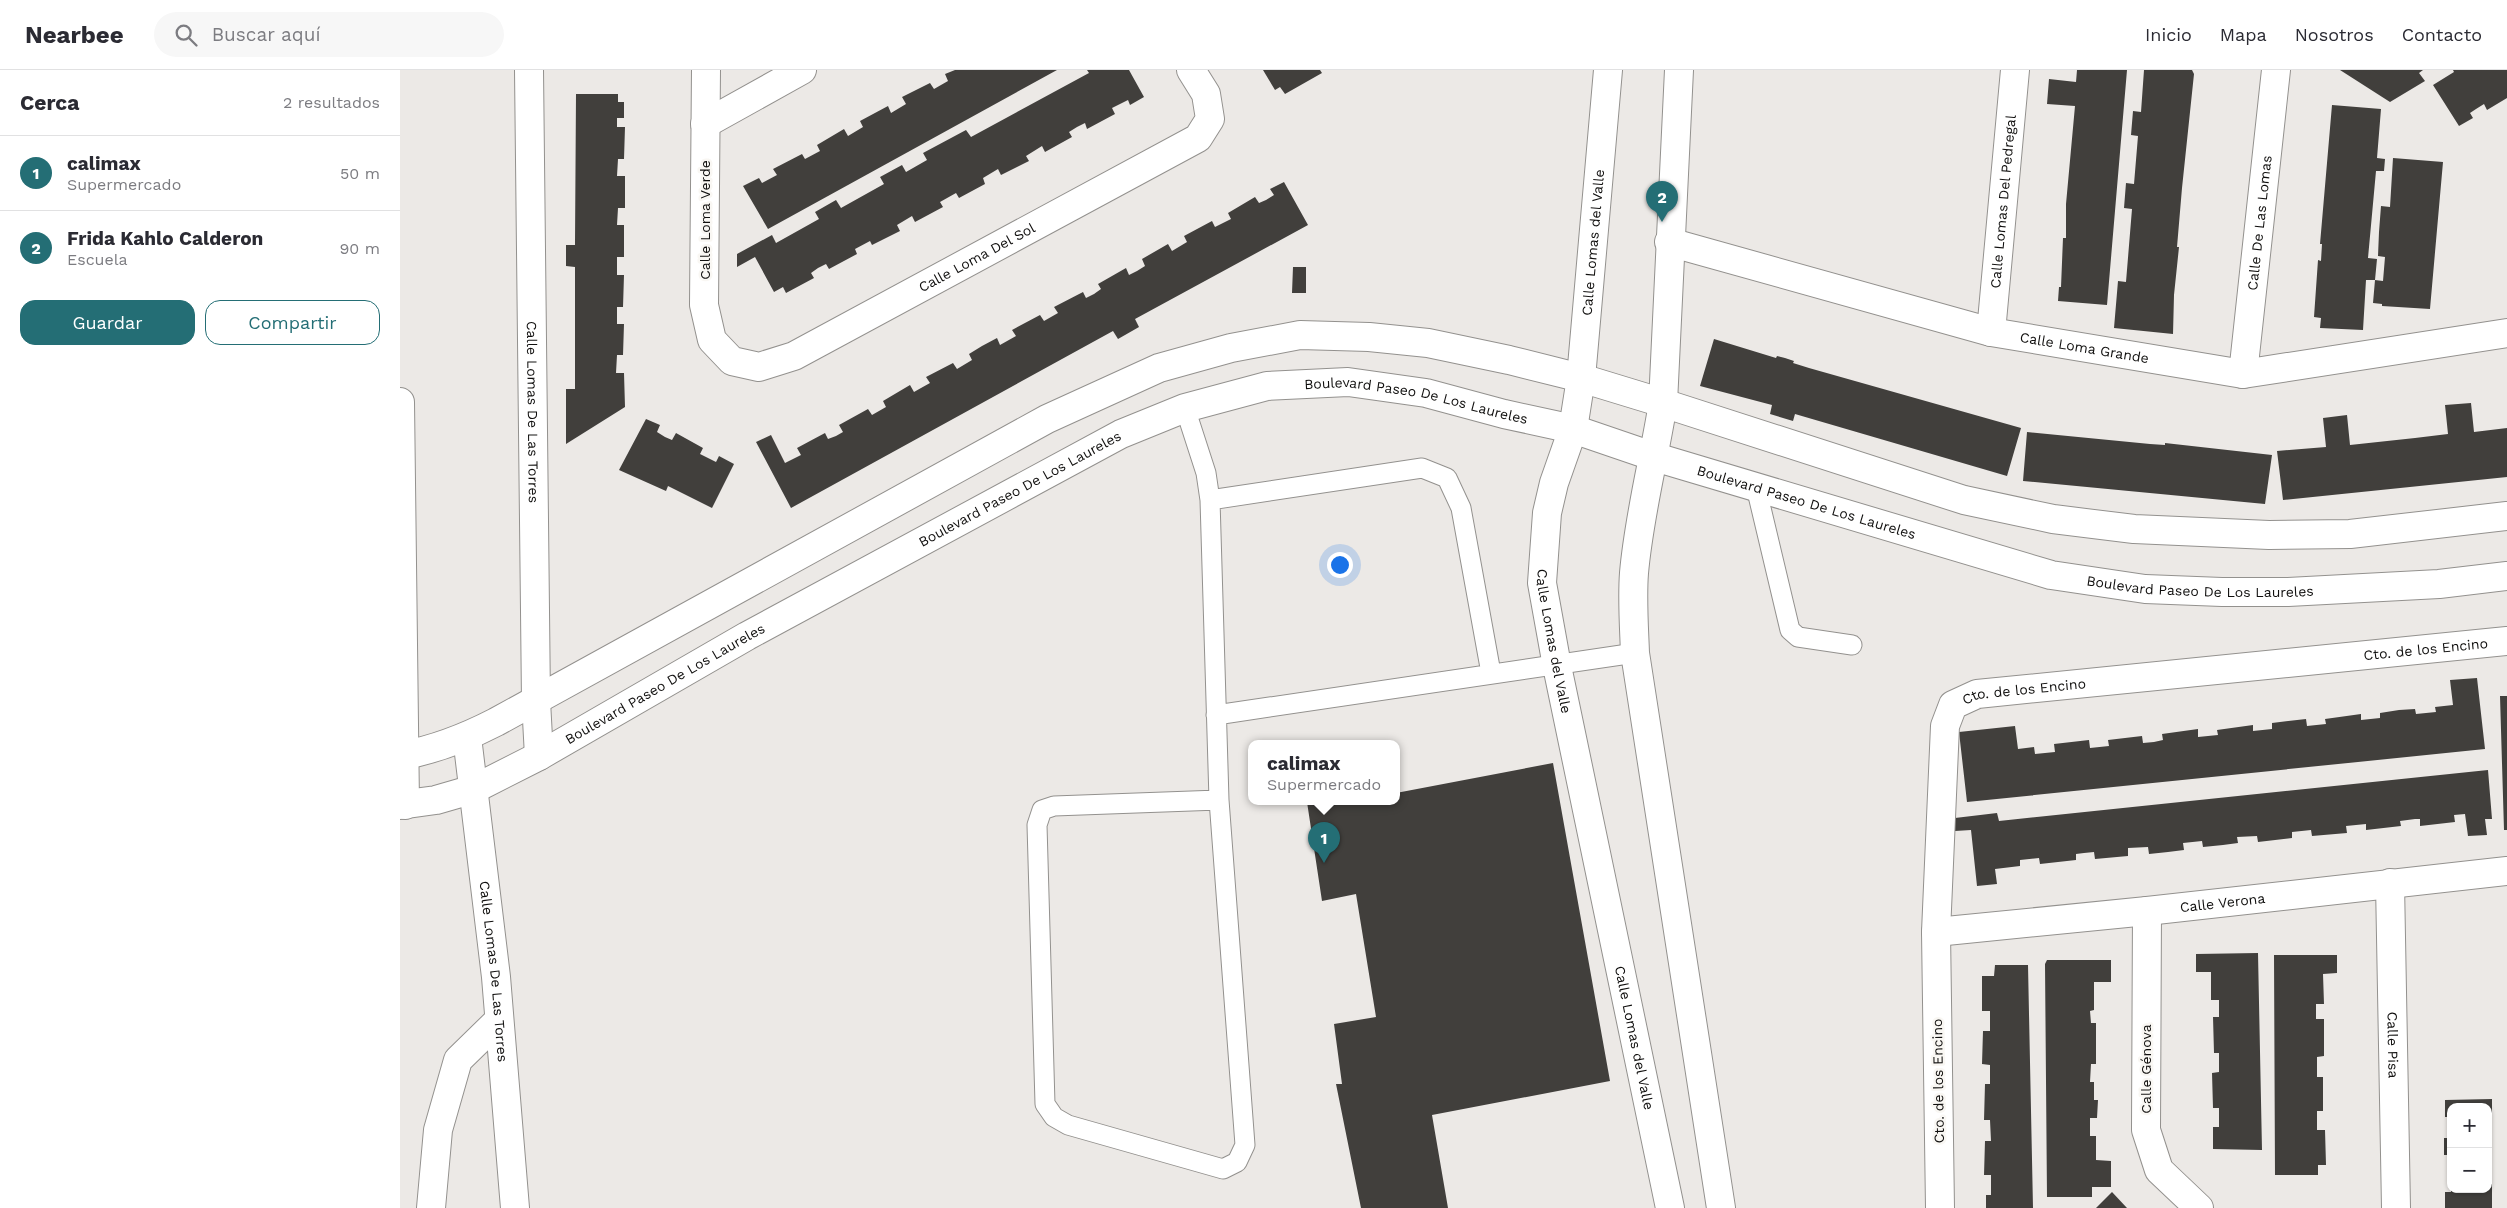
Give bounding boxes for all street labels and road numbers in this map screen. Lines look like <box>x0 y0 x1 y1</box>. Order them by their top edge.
street label: Calle Lomas Del Pedregal <box>1987 113 2019 289</box>
street label: Calle De Las Lomas <box>2244 155 2275 291</box>
street label: Calle Loma Verde <box>697 160 713 280</box>
street label: Calle Lomas del Valle <box>1578 169 1607 316</box>
street label: Calle Loma Del Sol <box>916 219 1038 295</box>
street label: Calle Lomas De Las Torres <box>524 321 542 503</box>
street label: Calle Loma Grande <box>2019 329 2150 366</box>
street label: Boulevard Paseo De Los Laureles <box>1304 374 1529 427</box>
street label: Boulevard Paseo De Los Laureles <box>916 428 1124 550</box>
street label: Boulevard Paseo De Los Laureles <box>1695 462 1918 542</box>
street label: Calle Lomas del Valle <box>1534 568 1575 715</box>
street label: Boulevard Paseo De Los Laureles <box>2086 572 2314 600</box>
street label: Boulevard Paseo De Los Laureles <box>562 620 767 747</box>
street label: Cto. de los Encino <box>2363 635 2489 663</box>
street label: Cto. de los Encino <box>1960 675 2087 708</box>
street label: Calle Lomas De Las Torres <box>476 880 511 1063</box>
street label: Calle Verona <box>2179 890 2266 915</box>
street label: Calle Lomas del Valle <box>1612 964 1657 1111</box>
street label: Calle Pisa <box>2384 1012 2402 1078</box>
street label: Cto. de los Encino <box>1929 1018 1947 1144</box>
street label: Calle Génova <box>2138 1024 2154 1114</box>

